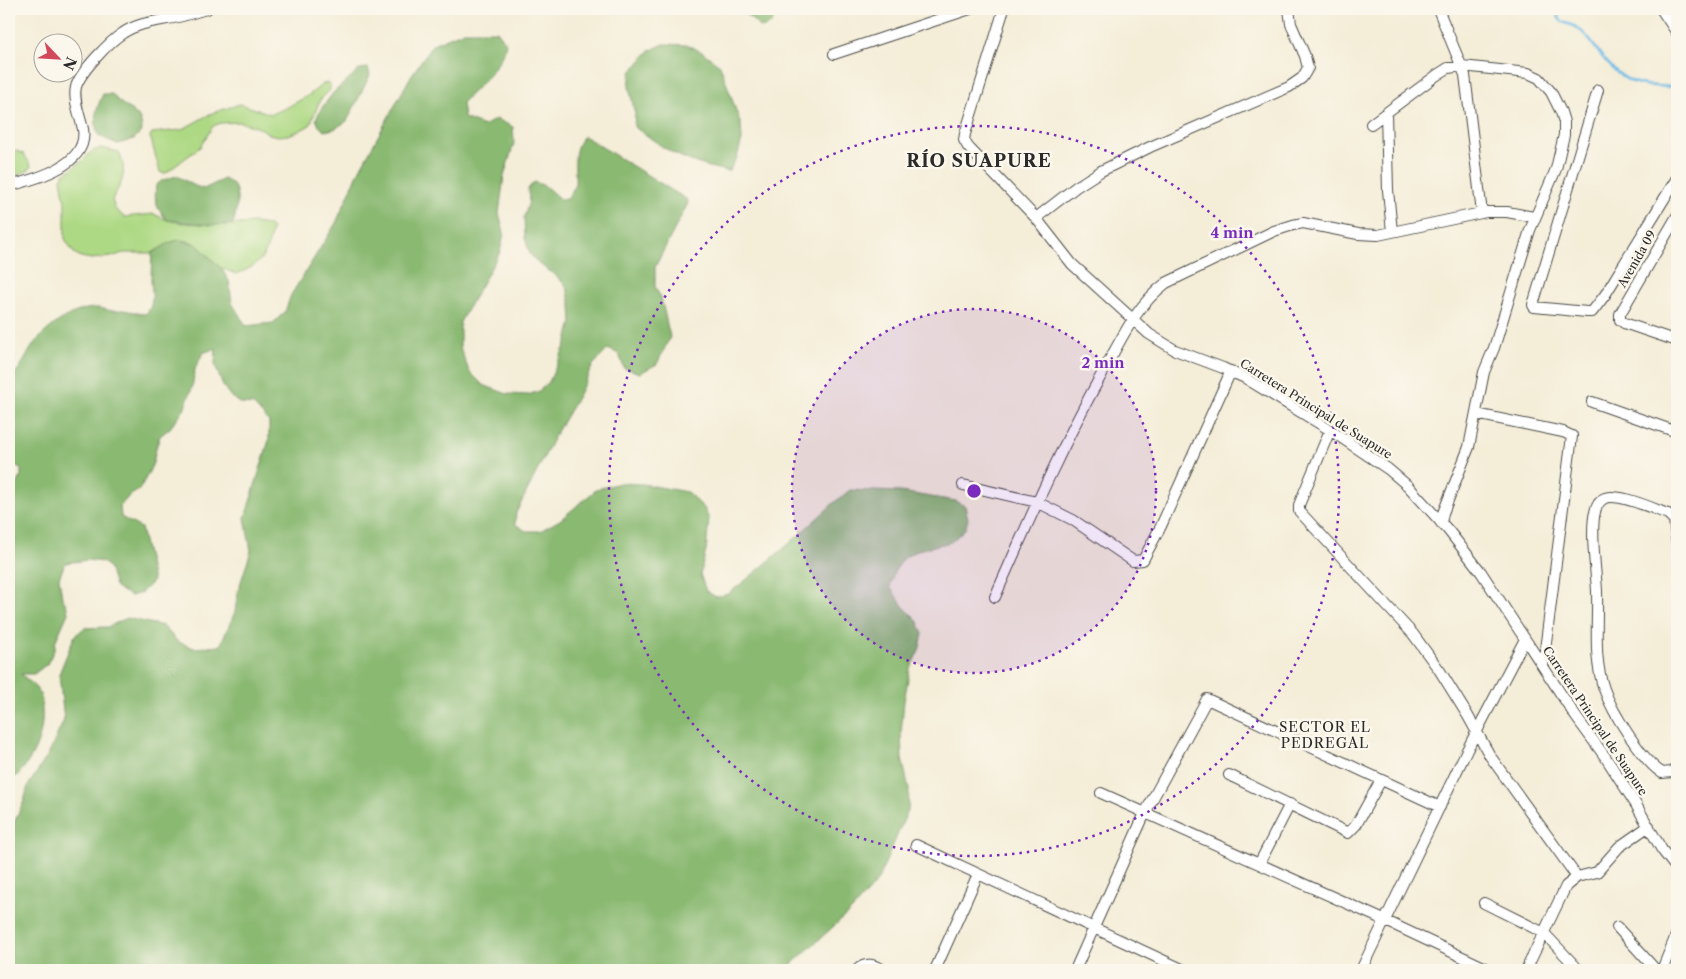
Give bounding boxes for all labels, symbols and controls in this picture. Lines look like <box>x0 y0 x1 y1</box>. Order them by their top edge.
north arrow <box>32 32 82 82</box>
text: N <box>59 54 81 73</box>
district label: RÍO SUAPURE <box>906 149 1052 172</box>
text: 4 min <box>1210 223 1254 242</box>
street label: Avenida 09 <box>1614 227 1659 291</box>
text: 2 min <box>1081 353 1125 372</box>
street label: Carretera Principal de Suapure <box>1237 355 1395 462</box>
centre of rings <box>965 482 983 500</box>
street label: Carretera Principal de Suapure <box>1540 643 1651 798</box>
district label: SECTOR EL PEDREGAL <box>1279 718 1371 752</box>

